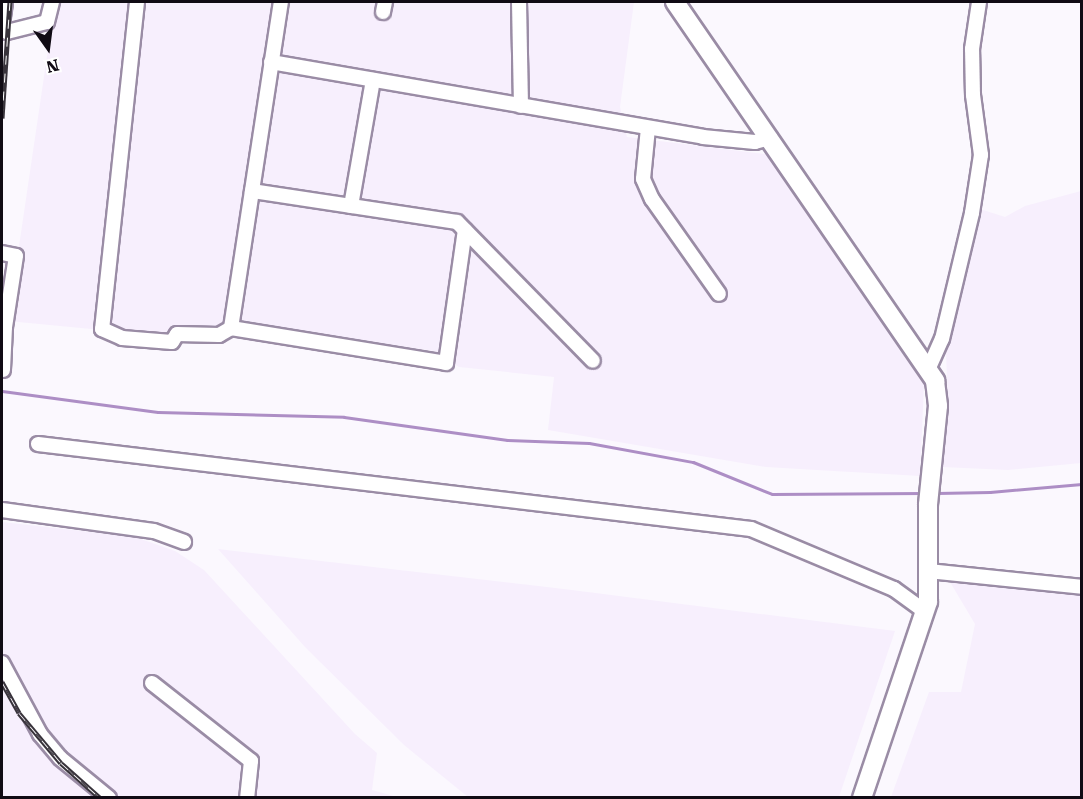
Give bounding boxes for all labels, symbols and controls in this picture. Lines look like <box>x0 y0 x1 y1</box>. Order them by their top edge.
north arrow <box>18 18 78 78</box>
text: N <box>44 55 61 77</box>

